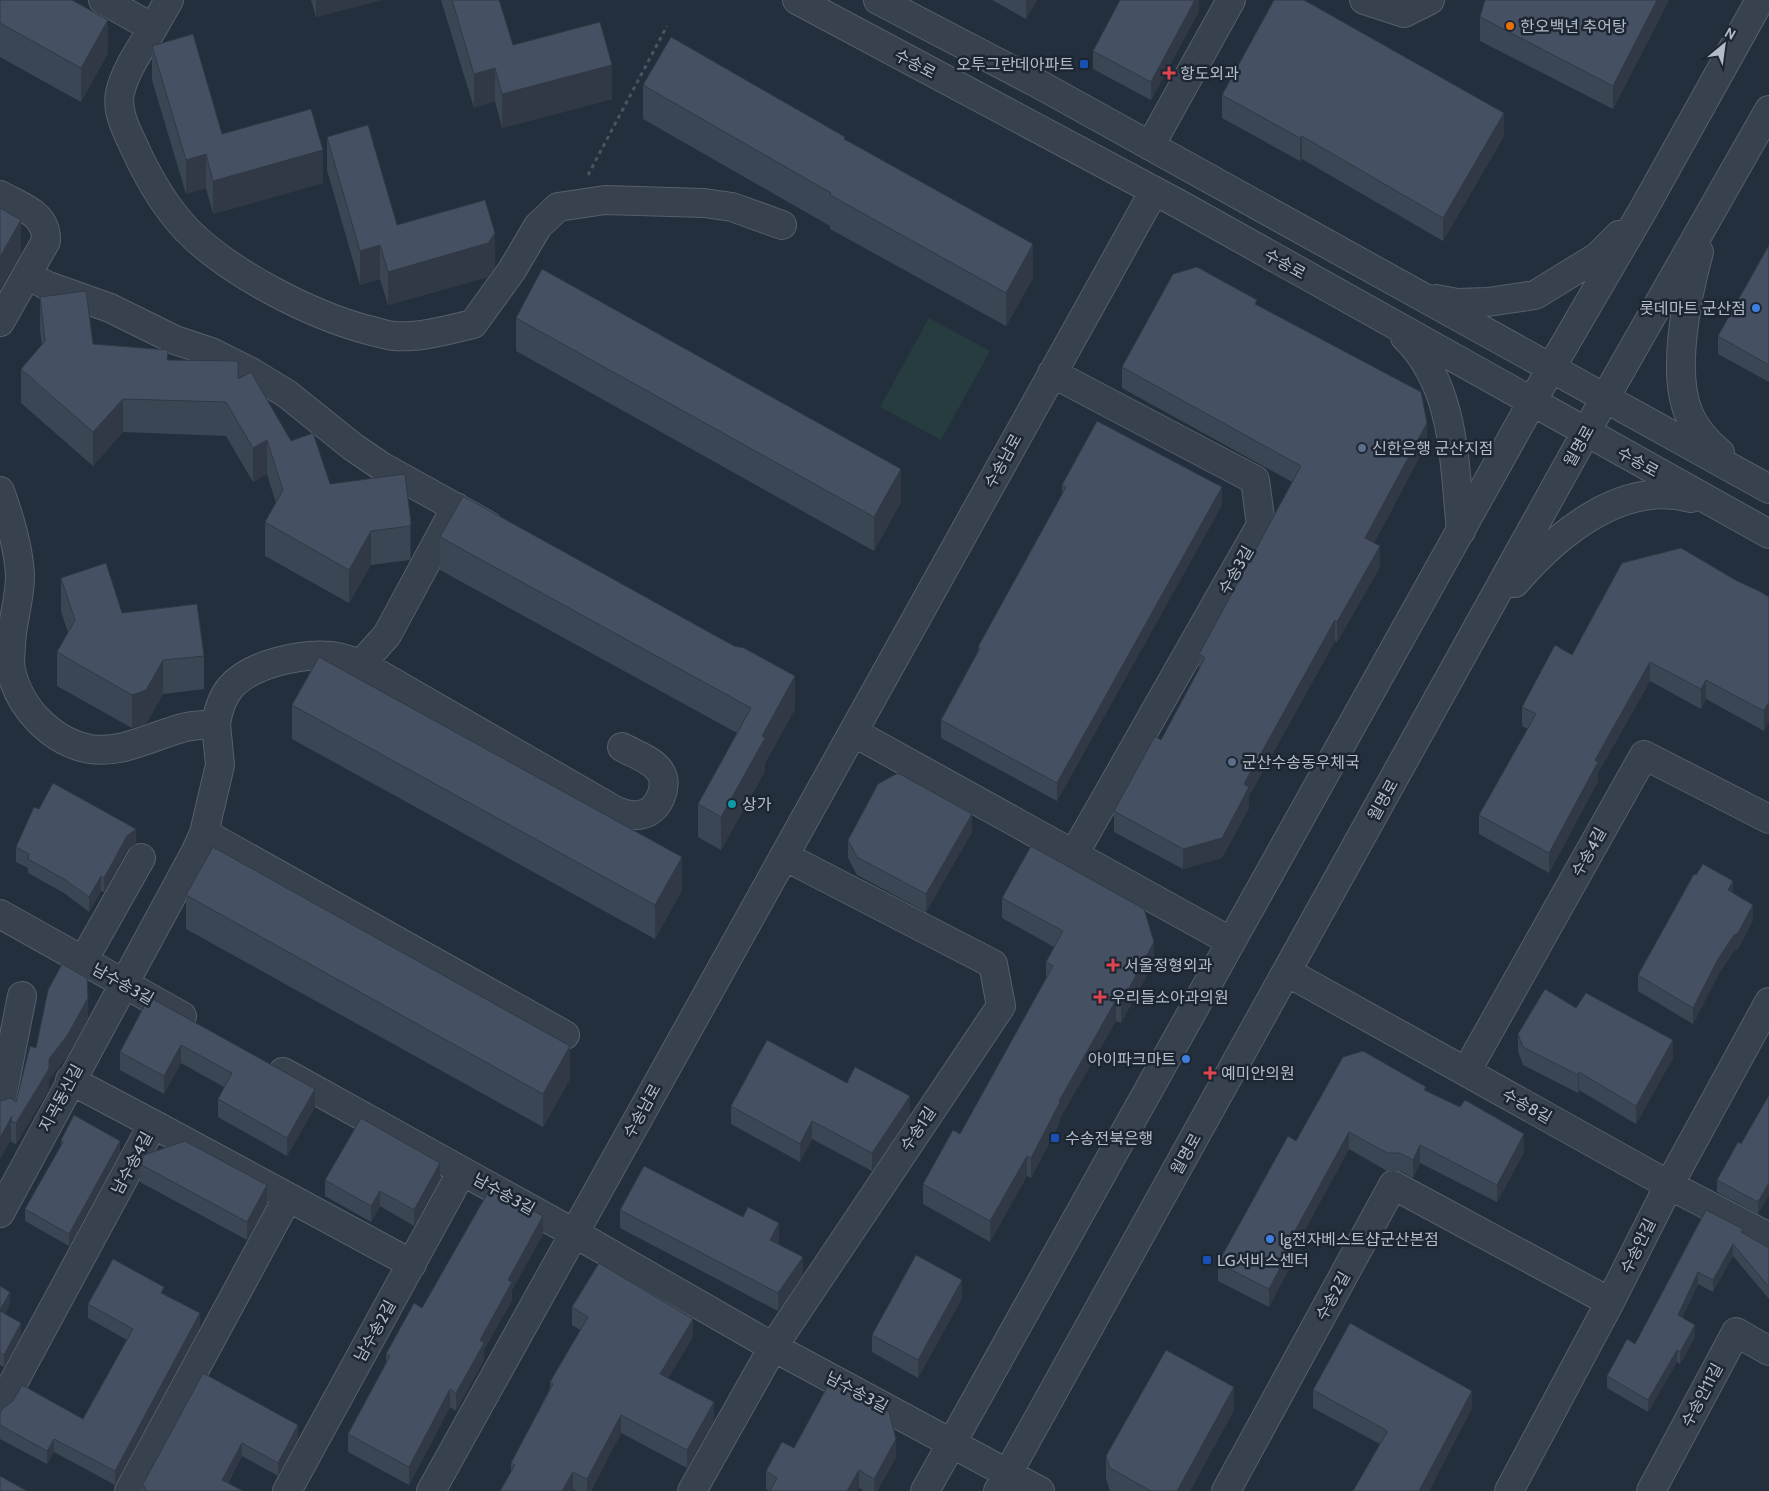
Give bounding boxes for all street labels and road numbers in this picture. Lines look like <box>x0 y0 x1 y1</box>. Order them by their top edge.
street label: 수송로 <box>891 45 939 83</box>
street label: 수송로 <box>1261 245 1309 283</box>
street label: 월명로 <box>1560 422 1598 470</box>
street label: 수송남로 <box>980 430 1026 491</box>
street label: 수송로 <box>1614 443 1662 481</box>
street label: 수송3길 <box>1215 542 1257 598</box>
street label: 월명로 <box>1364 776 1402 824</box>
street label: 수송4길 <box>1568 824 1610 880</box>
street label: 남수송3길 <box>89 959 157 1009</box>
street label: 지곡동신길 <box>35 1061 87 1135</box>
street label: 수송남로 <box>619 1080 665 1141</box>
street label: 수송8길 <box>1499 1085 1555 1127</box>
street label: 수송1길 <box>896 1103 940 1155</box>
street label: 남수송4길 <box>108 1128 156 1198</box>
street label: 월명로 <box>1167 1130 1205 1178</box>
street label: 남수송3길 <box>470 1169 538 1219</box>
street label: 수송안길 <box>1617 1215 1659 1277</box>
street label: 수송2길 <box>1312 1268 1354 1324</box>
street label: 남수송2길 <box>350 1297 400 1365</box>
street label: 수송안11길 <box>1677 1360 1727 1430</box>
street label: 남수송3길 <box>823 1368 891 1416</box>

